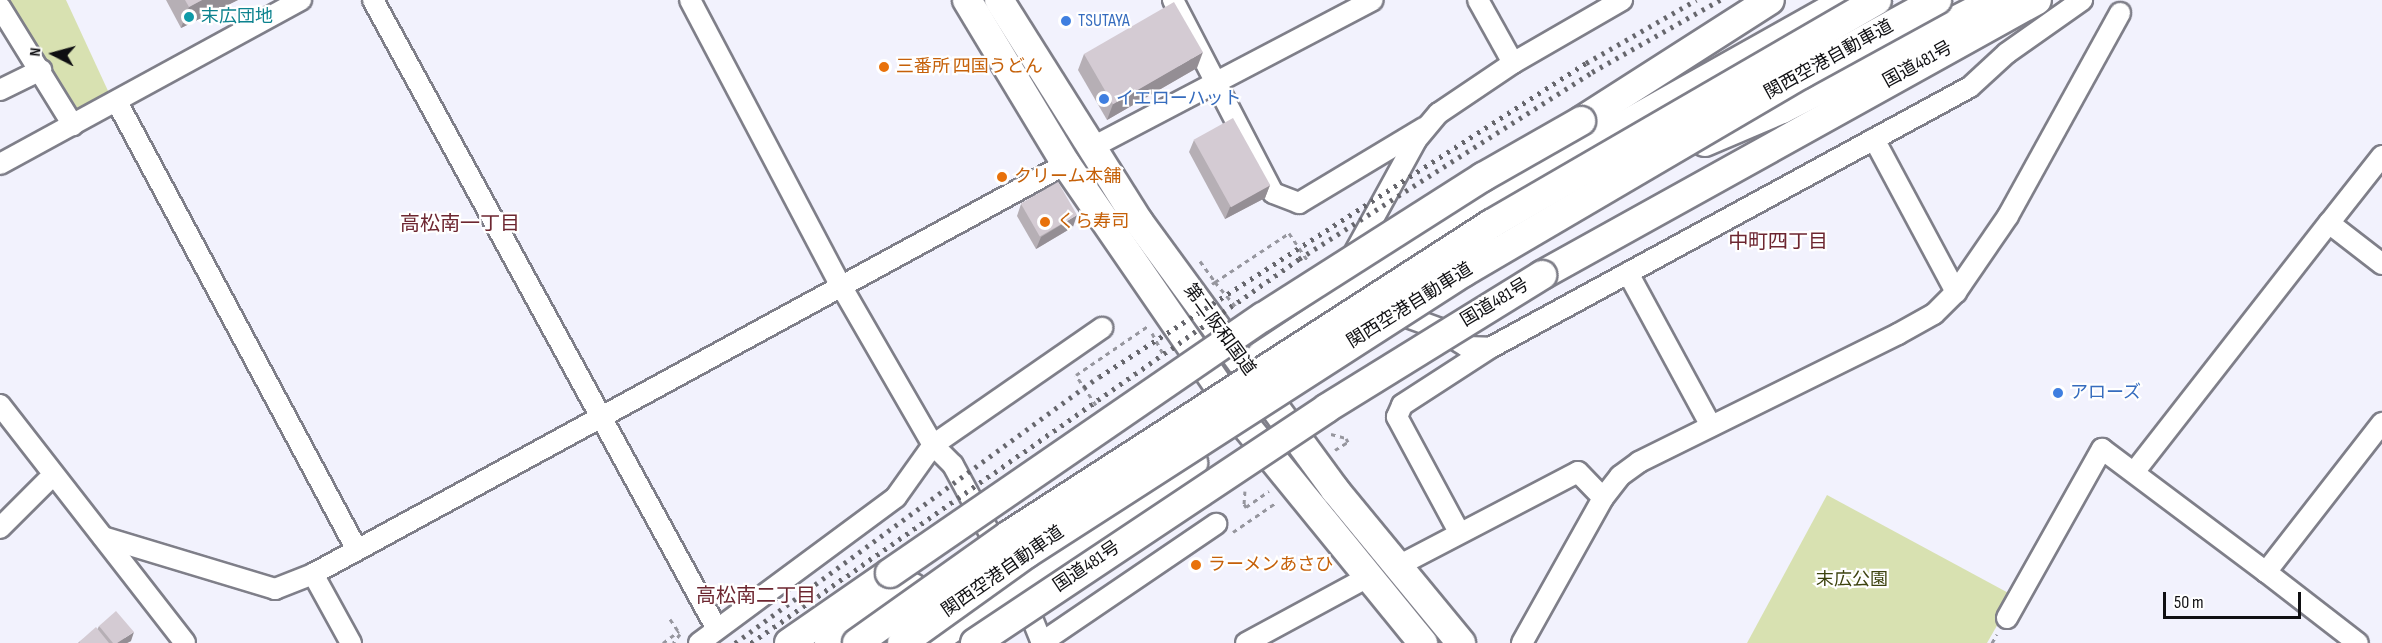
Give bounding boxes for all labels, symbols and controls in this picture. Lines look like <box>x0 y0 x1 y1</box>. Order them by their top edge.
place label: 末広団地 <box>201 6 273 28</box>
marker: 末広団地 <box>182 10 196 24</box>
place label: TSUTAYA <box>1078 10 1130 32</box>
marker: TSUTAYA <box>1059 14 1073 28</box>
street label: 関西空港自動車道 <box>1761 16 1897 104</box>
north arrow <box>24 24 84 84</box>
street label: 国道481号 <box>1880 37 1956 93</box>
text: N <box>26 47 45 57</box>
place label: 三番所 四国うどん <box>896 56 1043 78</box>
marker: 三番所 四国うどん <box>877 60 891 74</box>
place label: イエローハット <box>1116 88 1242 110</box>
marker: イエローハット <box>1097 92 1111 106</box>
place label: クリーム本舗 <box>1014 166 1122 188</box>
marker: クリーム本舗 <box>995 170 1009 184</box>
place label: くら寿司 <box>1057 211 1129 233</box>
district label: 高松南一丁目 <box>400 212 520 236</box>
marker: くら寿司 <box>1038 215 1052 229</box>
district label: 中町四丁目 <box>1728 230 1828 254</box>
street label: 関西空港自動車道 <box>1343 259 1477 353</box>
street label: 国道481号 <box>1457 274 1533 332</box>
street label: 第二阪和国道 <box>1179 280 1259 380</box>
place label: アローズ <box>2070 382 2142 404</box>
marker: アローズ <box>2051 386 2065 400</box>
street label: 関西空港自動車道 <box>938 522 1068 622</box>
street label: 国道481号 <box>1050 537 1124 597</box>
place label: ラーメンあさひ <box>1208 554 1334 576</box>
marker: ラーメンあさひ <box>1189 558 1203 572</box>
park label: 末広公園 <box>1816 569 1888 591</box>
scale bar <box>2166 580 2304 618</box>
district label: 高松南二丁目 <box>696 584 816 608</box>
text: 50 m <box>2174 592 2204 613</box>

